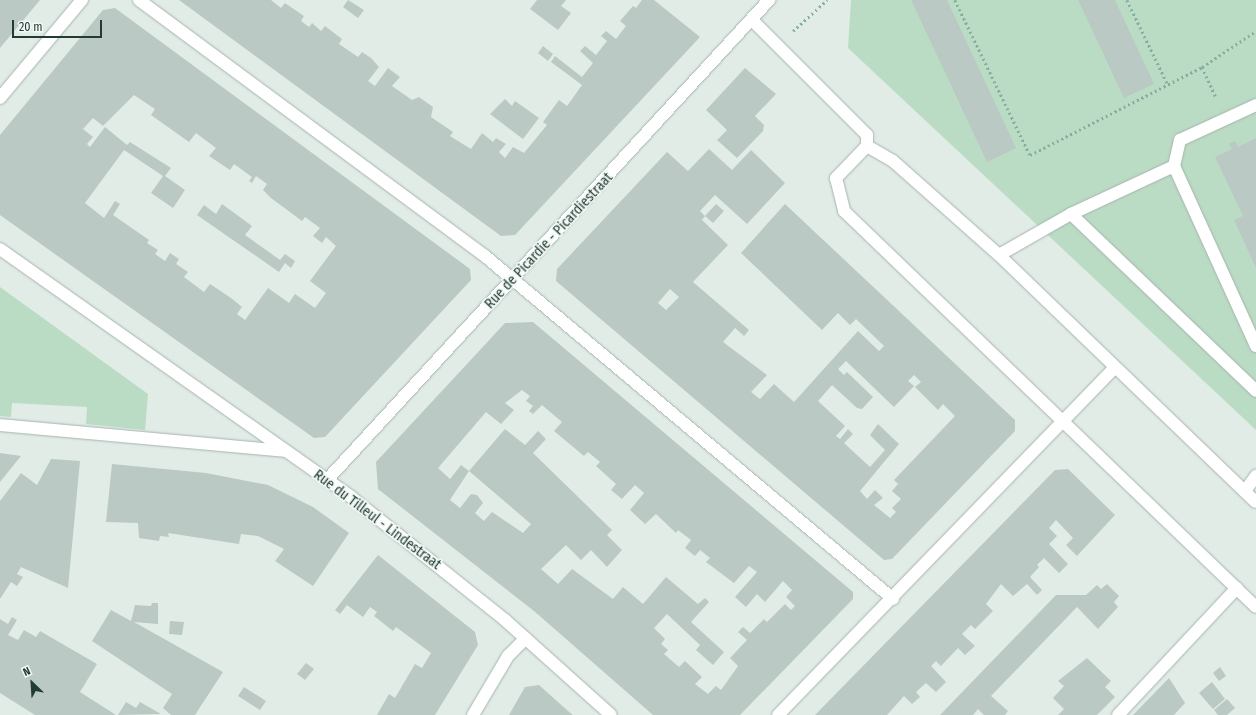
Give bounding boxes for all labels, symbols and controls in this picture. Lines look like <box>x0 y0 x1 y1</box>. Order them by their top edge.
scale bar <box>14 12 104 38</box>
text: 20 m <box>19 20 43 34</box>
street label: Rue de Picardie - Picardiestraat <box>482 170 616 312</box>
street label: Rue du Tilleul - Lindestraat <box>310 467 444 573</box>
north arrow <box>12 663 52 703</box>
text: N <box>21 664 32 679</box>

